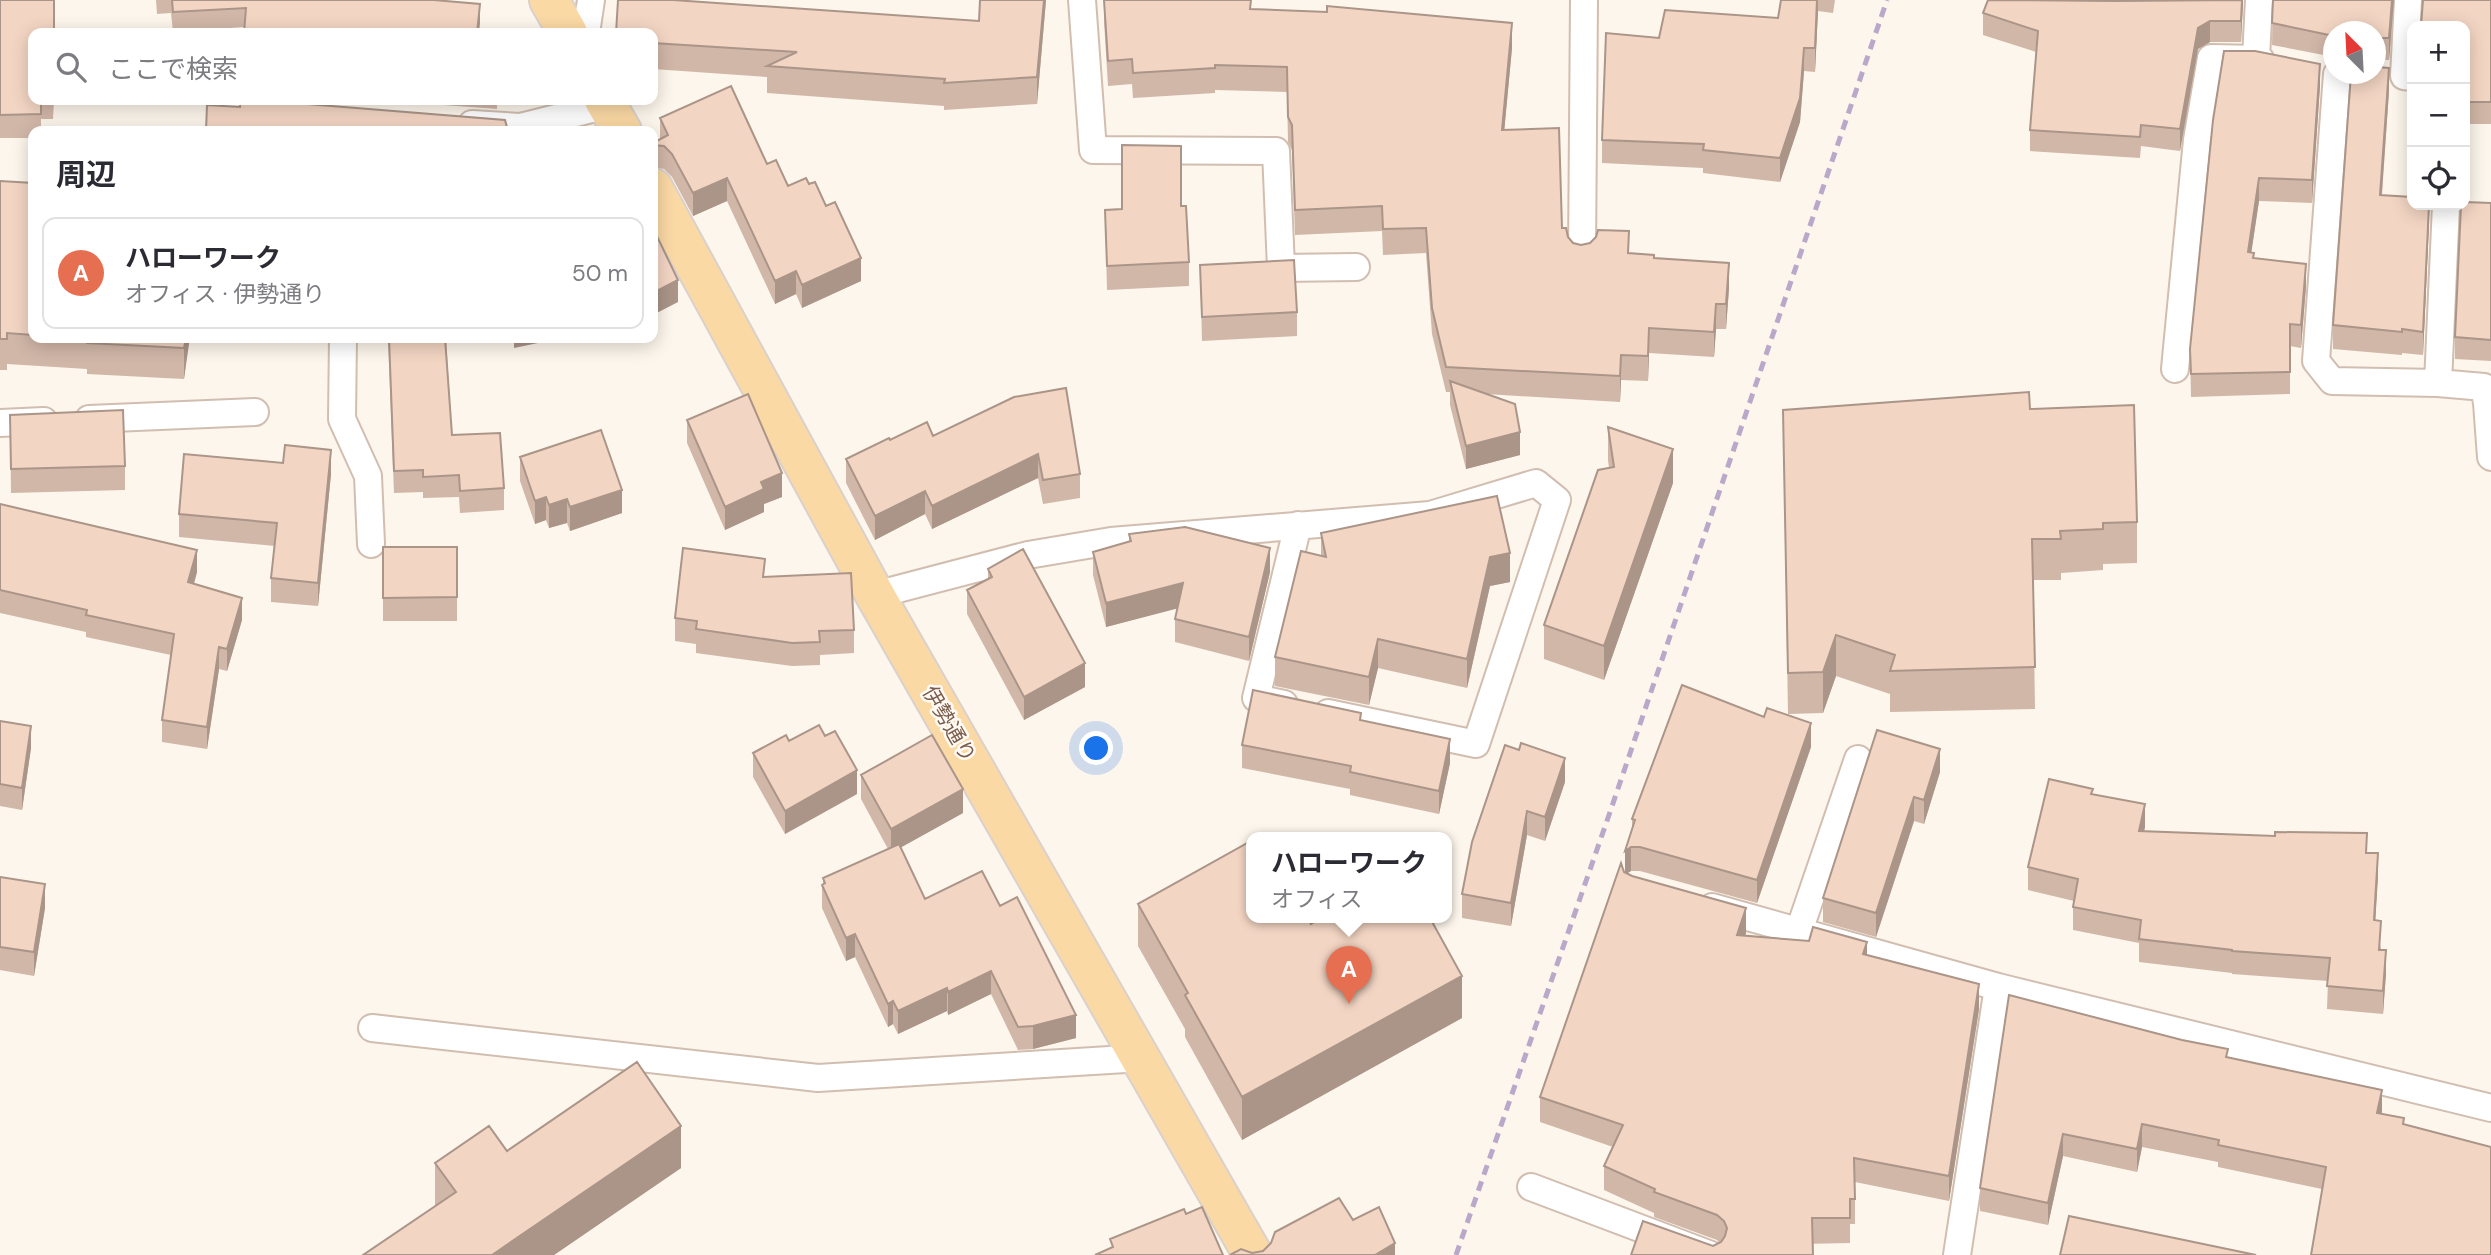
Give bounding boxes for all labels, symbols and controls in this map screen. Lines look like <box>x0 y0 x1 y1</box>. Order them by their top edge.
north arrow <box>2323 21 2386 84</box>
map controls <box>2407 21 2470 210</box>
button: + <box>2407 21 2470 84</box>
search box <box>28 28 658 105</box>
icon: search <box>52 48 90 86</box>
text: ここで検索 <box>108 52 238 86</box>
button: − <box>2407 84 2470 147</box>
button: locate <box>2407 147 2470 210</box>
text: 周辺 <box>56 155 116 194</box>
text: ハローワーク <box>125 241 281 275</box>
text: A <box>73 258 89 288</box>
text: 50 m <box>572 258 628 288</box>
text: オフィス · 伊勢通り <box>125 279 325 309</box>
street label: 伊勢通り <box>916 681 982 767</box>
your location <box>1079 731 1113 765</box>
popup <box>1246 832 1452 923</box>
text: ハローワーク <box>1271 846 1427 880</box>
text: オフィス <box>1271 884 1363 914</box>
pin: A <box>1326 946 1372 1004</box>

